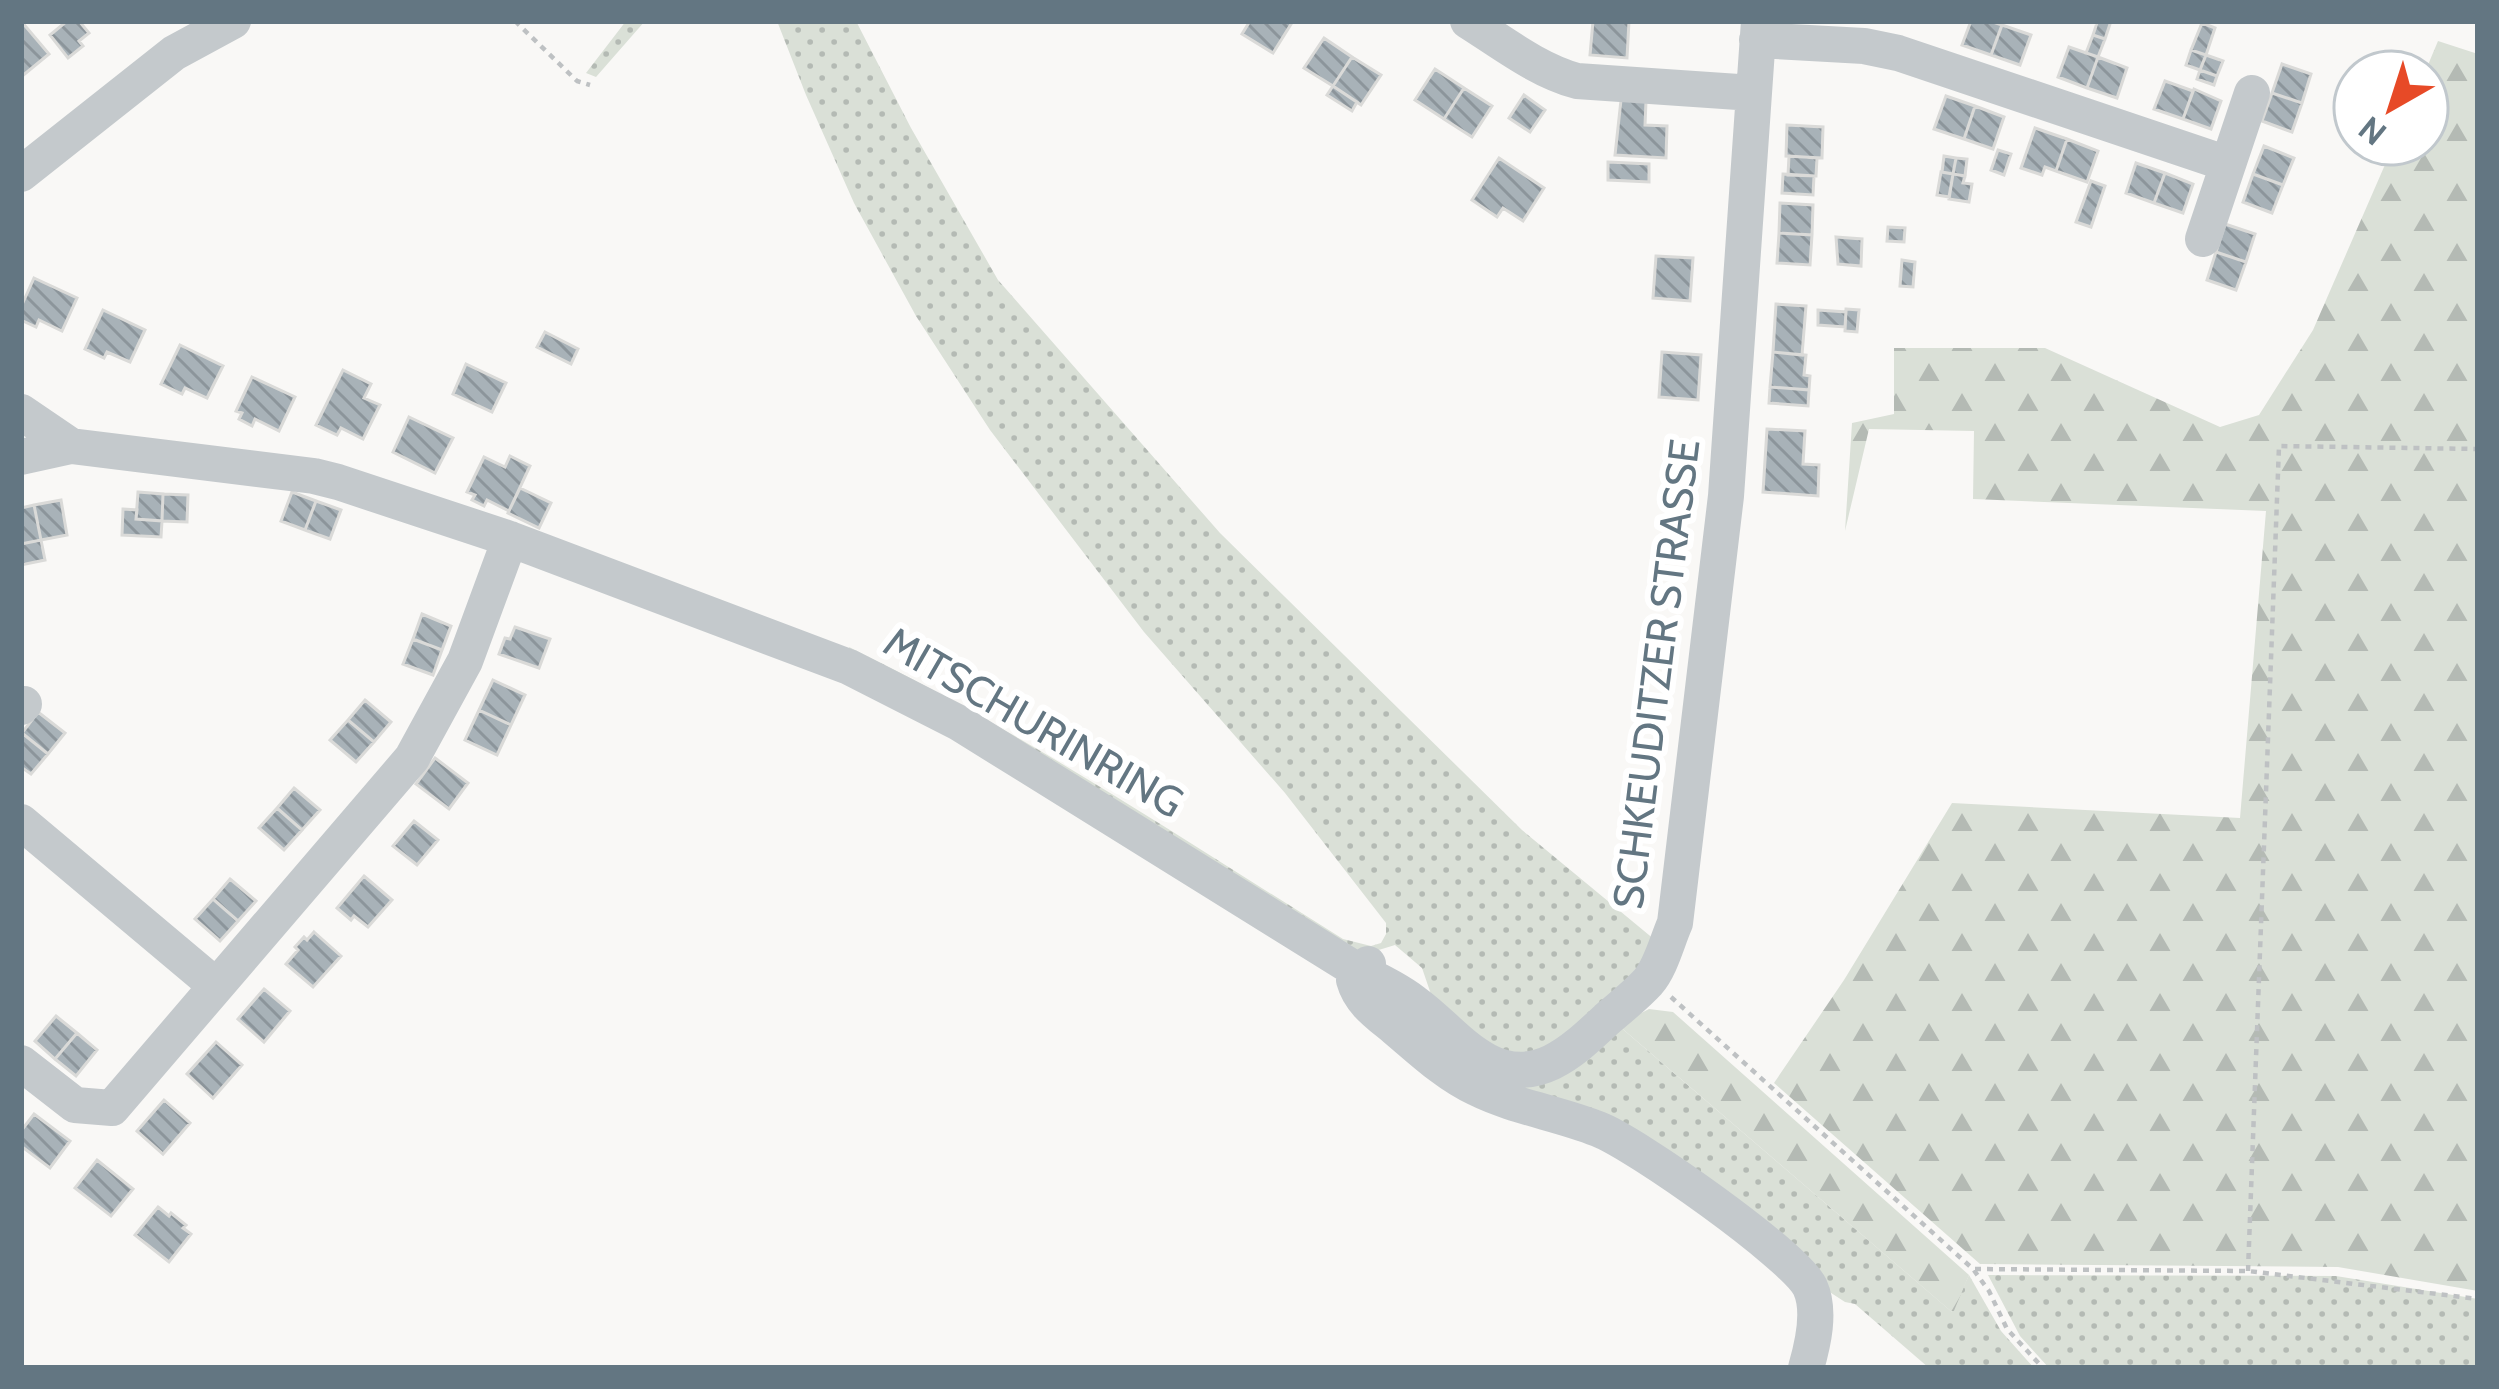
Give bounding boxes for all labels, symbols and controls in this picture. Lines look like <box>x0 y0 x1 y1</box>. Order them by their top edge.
north arrow <box>2331 48 2451 168</box>
text: N <box>2350 108 2394 154</box>
street label: SCHKEUDITZER STRASSE <box>1601 436 1711 912</box>
street label: MITSCHURINRING <box>875 615 1193 829</box>

